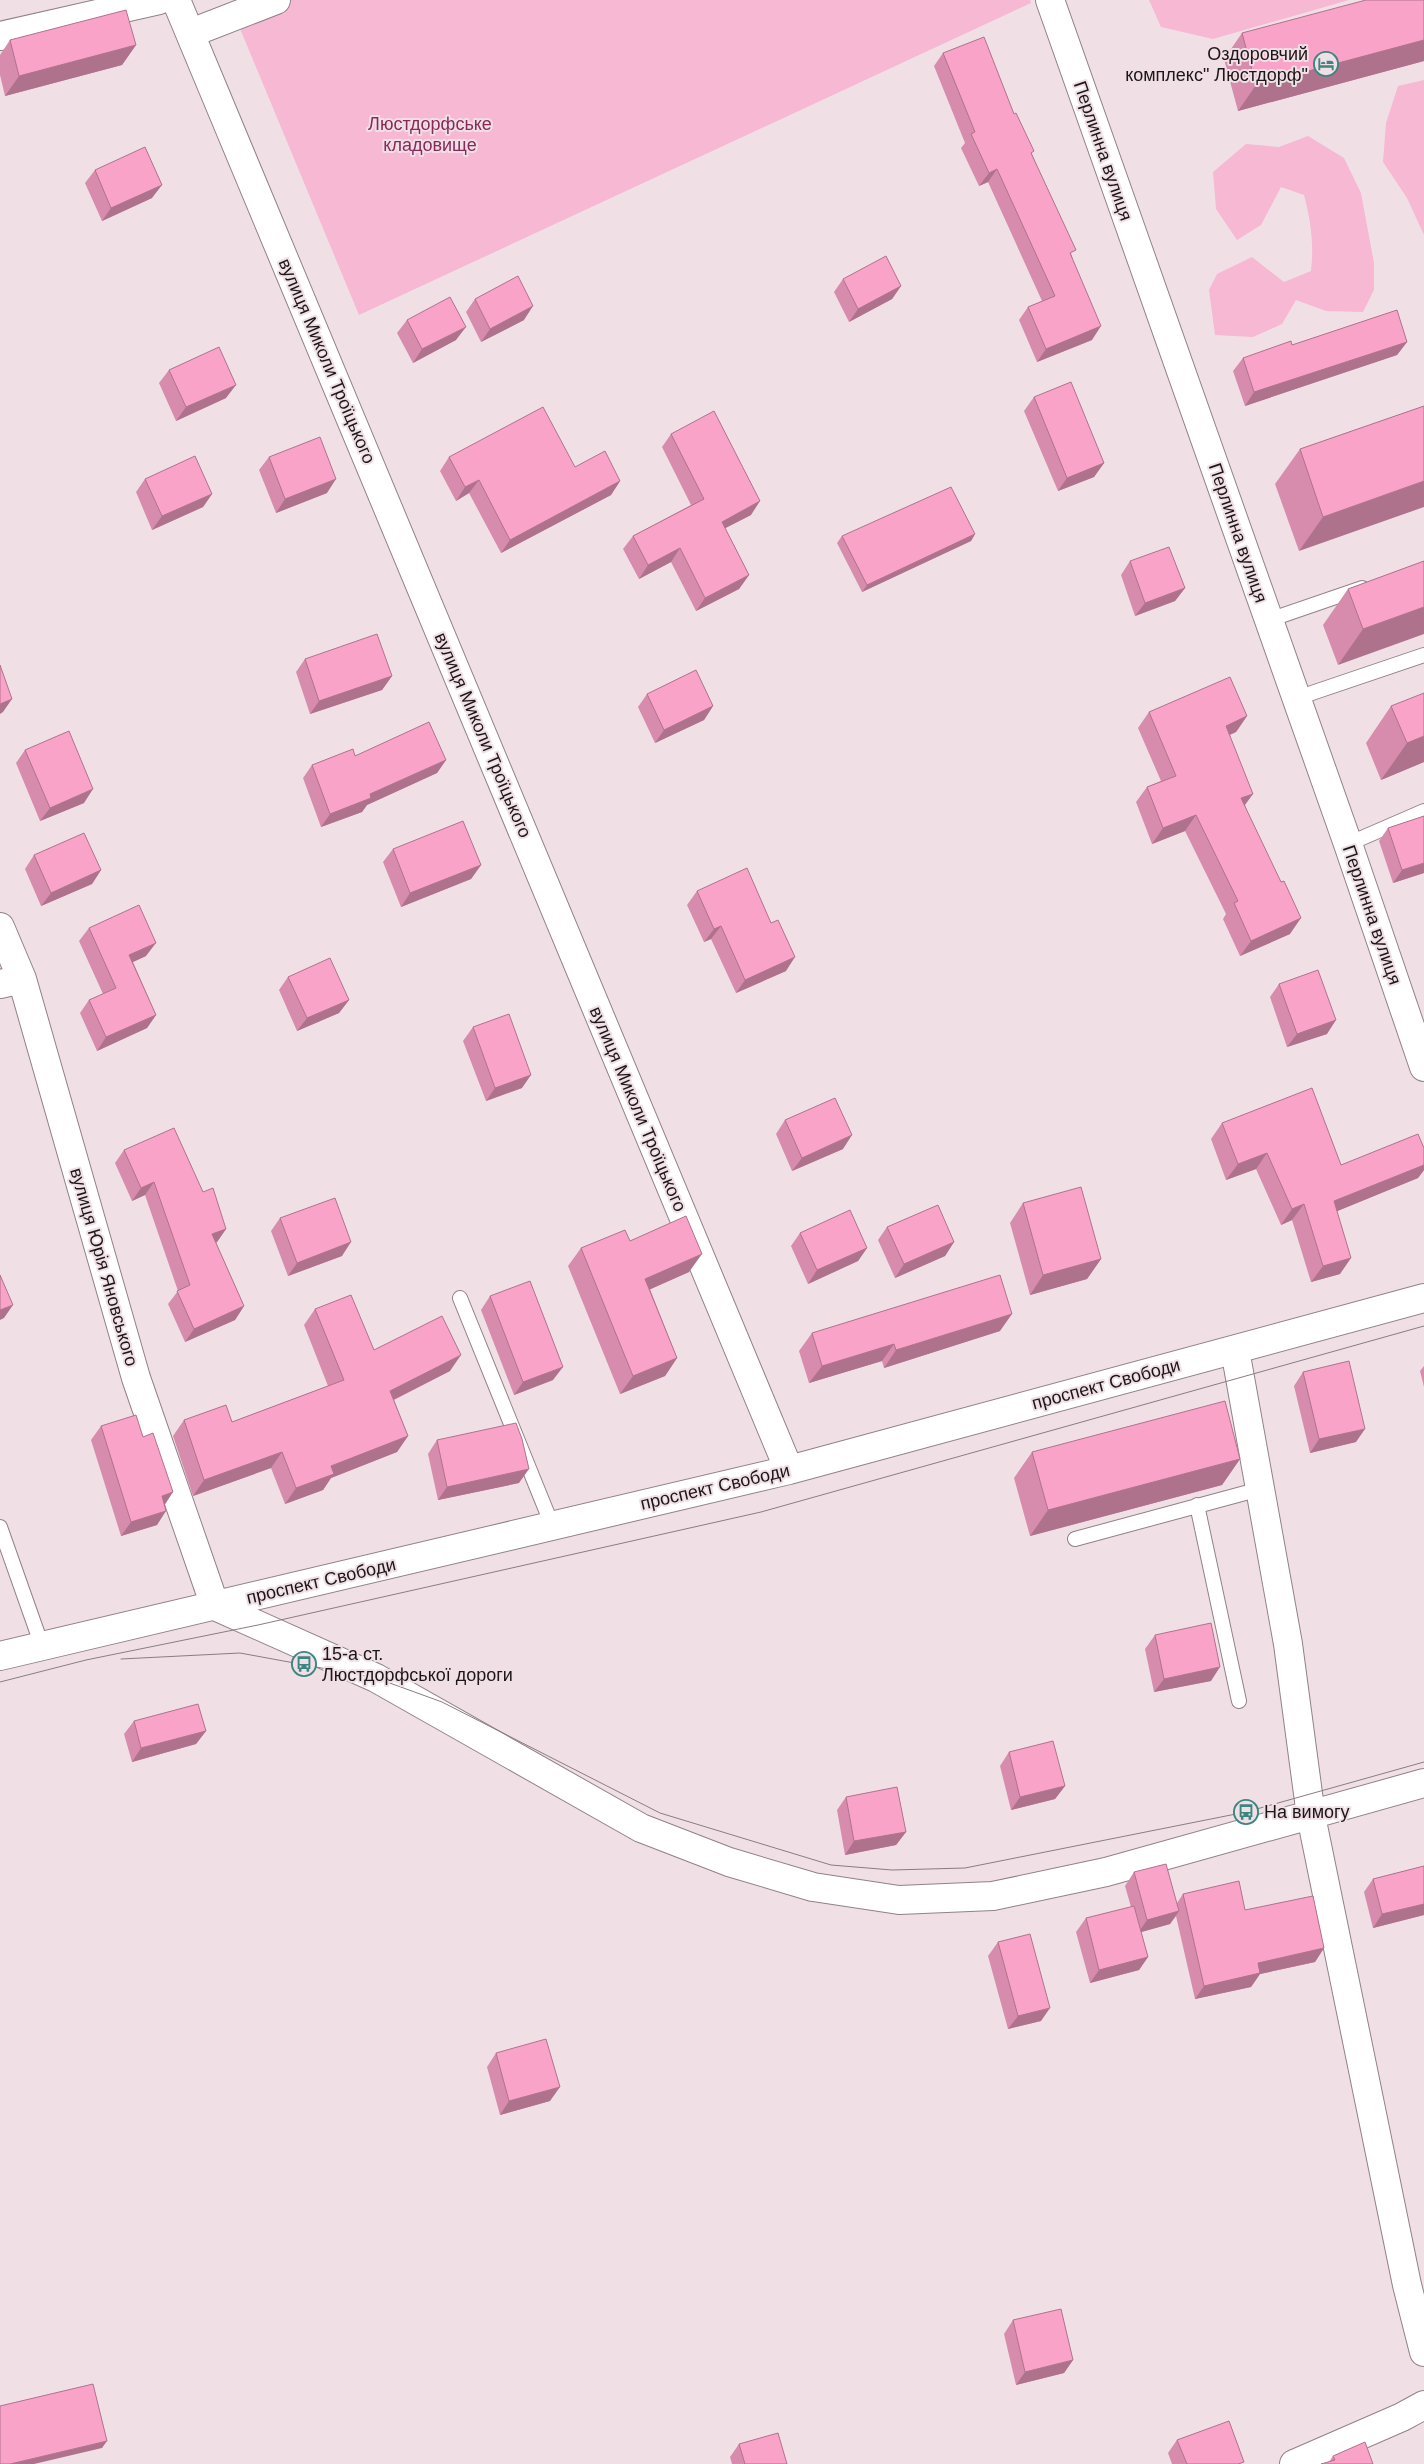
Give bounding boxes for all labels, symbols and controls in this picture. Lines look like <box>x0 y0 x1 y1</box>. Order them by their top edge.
place label: Оздоровчий комплекс" Люстдорф" <box>1125 44 1308 85</box>
hotel icon: Оздоровчий комплекс" Люстдорф" <box>1313 51 1339 77</box>
street label: Перлинна вулиця <box>1070 79 1136 223</box>
park label: Люстдорфське кладовище <box>368 114 492 155</box>
street label: вулиця Миколи Троїцького <box>275 256 379 466</box>
street label: Перлинна вулиця <box>1205 461 1271 605</box>
street label: вулиця Миколи Троїцького <box>431 630 535 840</box>
street label: Перлинна вулиця <box>1339 843 1405 987</box>
street label: вулиця Миколи Троїцького <box>586 1004 690 1214</box>
street label: вулиця Юрія Яновського <box>66 1166 142 1368</box>
street label: проспект Свободи <box>1030 1355 1182 1413</box>
street label: проспект Свободи <box>638 1460 792 1514</box>
street label: проспект Свободи <box>244 1554 398 1608</box>
place label: 15-а ст. Люстдорфської дороги <box>322 1644 513 1685</box>
bus stop icon: 15-а ст. Люстдорфської дороги <box>291 1651 317 1677</box>
bus stop icon: На вимогу <box>1233 1799 1259 1825</box>
place label: На вимогу <box>1264 1802 1350 1822</box>

